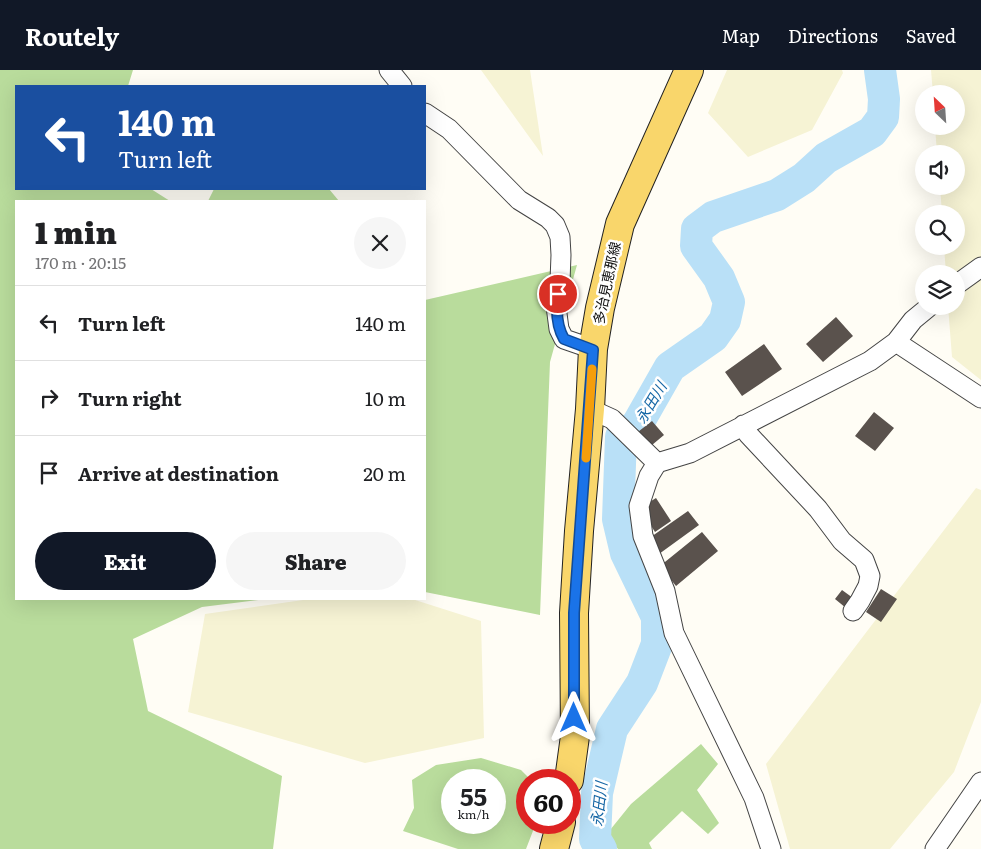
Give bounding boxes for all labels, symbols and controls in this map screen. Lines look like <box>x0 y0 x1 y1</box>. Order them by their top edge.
text: Routely <box>25 18 119 53</box>
text: Map <box>722 22 760 49</box>
text: Directions <box>788 22 878 49</box>
text: Saved <box>906 22 956 49</box>
north arrow <box>915 85 965 135</box>
map controls <box>915 85 965 315</box>
text: 140 m <box>118 95 216 147</box>
icon: left <box>35 105 100 170</box>
text: Turn left <box>118 142 212 175</box>
button: sound <box>915 145 965 195</box>
button: search <box>915 205 965 255</box>
text: 1 min <box>35 209 117 253</box>
button: close <box>354 217 406 269</box>
street label: 多治見恵那線 <box>587 240 625 326</box>
text: 170 m · 20:15 <box>35 250 126 274</box>
button: layers <box>915 265 965 315</box>
pin <box>537 273 579 315</box>
icon: arrive <box>544 280 572 308</box>
icon: left <box>35 309 63 337</box>
text: Turn left <box>78 309 165 337</box>
text: 140 m <box>355 309 406 337</box>
water label: 永田川 <box>629 375 672 427</box>
icon: right <box>35 384 63 412</box>
text: Turn right <box>78 384 182 412</box>
text: 10 m <box>365 384 406 412</box>
icon: arrive <box>35 459 63 487</box>
text: Arrive at destination <box>78 459 279 487</box>
text: 20 m <box>363 459 406 487</box>
button: Exit <box>35 532 216 590</box>
button: Share <box>226 532 406 590</box>
position arrow <box>547 691 599 743</box>
speed limit sign: 60 <box>516 769 581 834</box>
text: 55 <box>460 777 487 814</box>
water label: 永田川 <box>584 778 612 828</box>
text: km/h <box>458 805 489 823</box>

